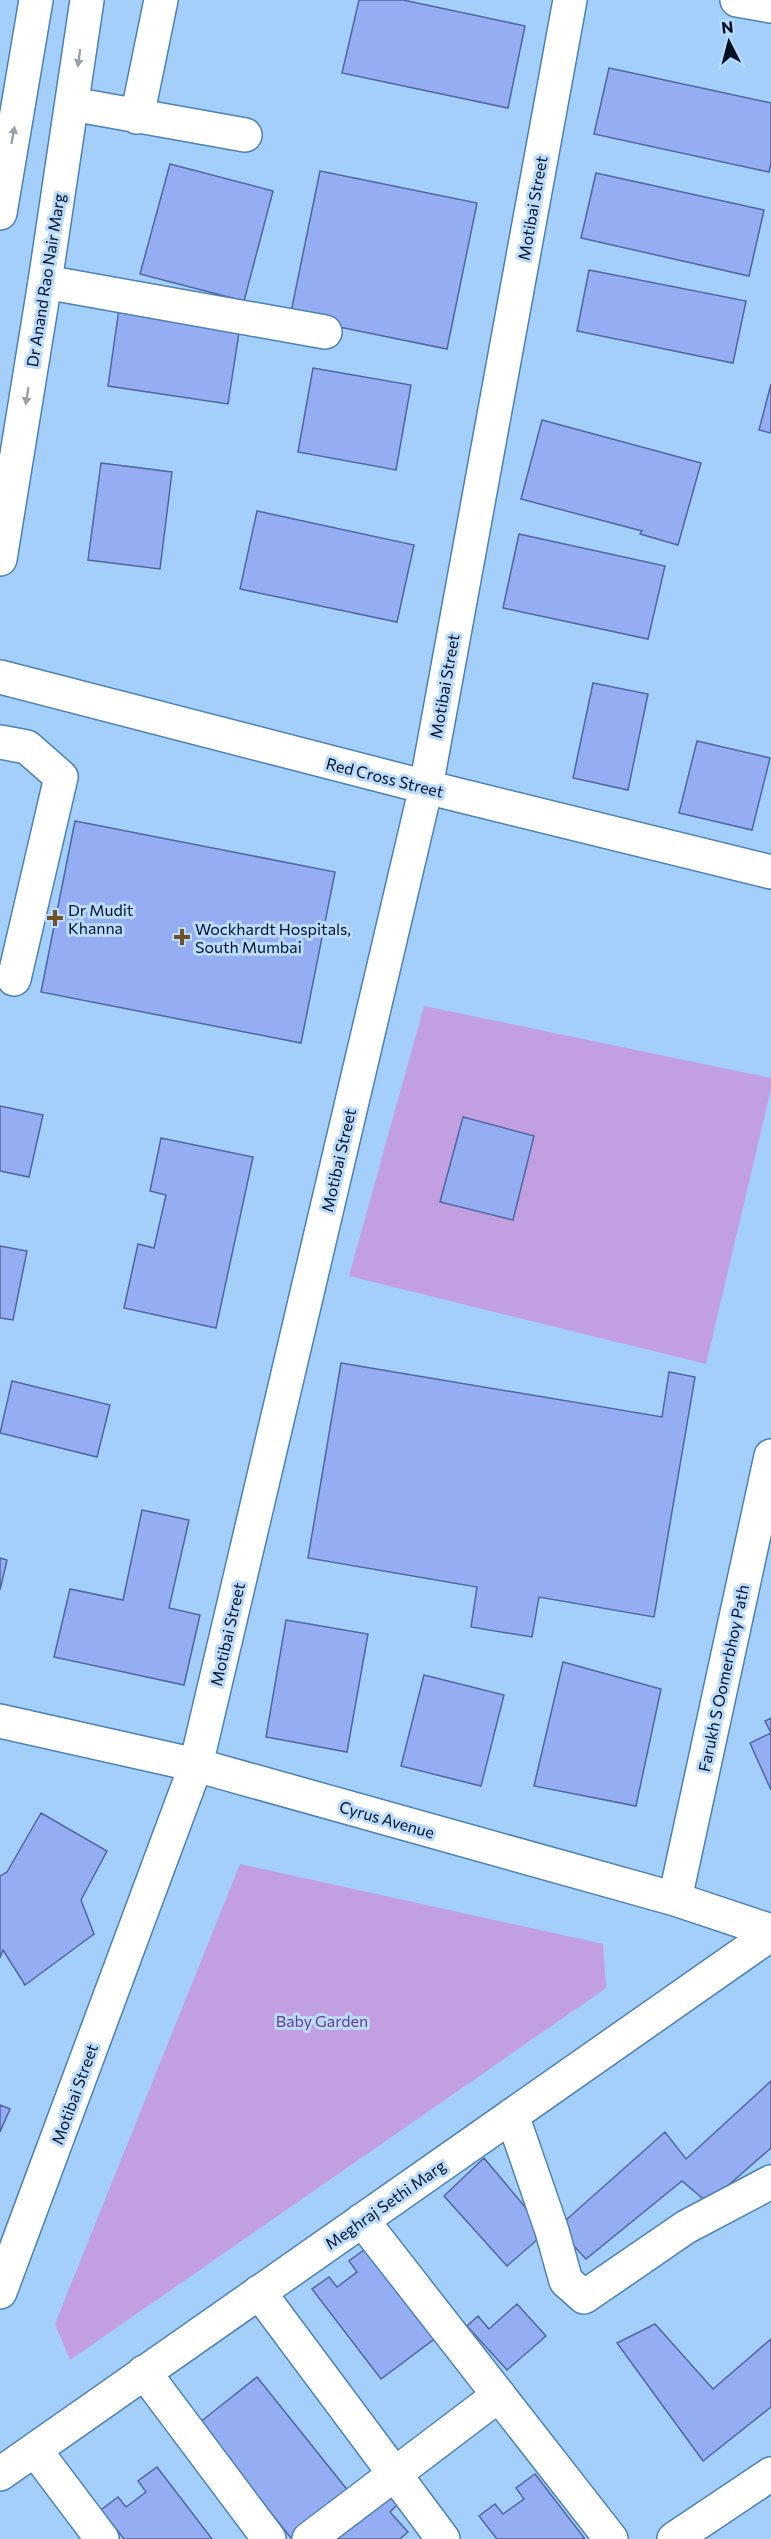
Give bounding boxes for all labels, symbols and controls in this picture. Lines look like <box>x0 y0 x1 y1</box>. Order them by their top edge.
north arrow <box>699 12 759 72</box>
text: N <box>720 17 734 37</box>
one-way arrow <box>74 48 83 67</box>
one-way arrow <box>9 125 18 144</box>
street label: Motibai Street <box>513 154 551 262</box>
street label: Dr Anand Rao Nair Marg <box>22 191 68 368</box>
one-way arrow <box>22 387 31 406</box>
street label: Motibai Street <box>425 632 463 740</box>
street label: Red Cross Street <box>324 753 446 801</box>
place label: Dr Mudit Khanna <box>68 900 134 937</box>
marker: Dr Mudit Khanna <box>46 909 64 927</box>
place label: Wockhardt Hospitals, South Mumbai <box>195 919 351 956</box>
marker: Wockhardt Hospitals, South Mumbai <box>173 928 191 946</box>
street label: Motibai Street <box>317 1106 359 1214</box>
street label: Motibai Street <box>206 1580 248 1688</box>
street label: Farukh S Oomerbhoy Path <box>694 1583 752 1773</box>
street label: Cyrus Avenue <box>337 1796 437 1842</box>
park label: Baby Garden <box>276 2011 368 2030</box>
street label: Motibai Street <box>47 2041 101 2147</box>
street label: Meghraj Sethi Marg <box>321 2155 449 2253</box>

